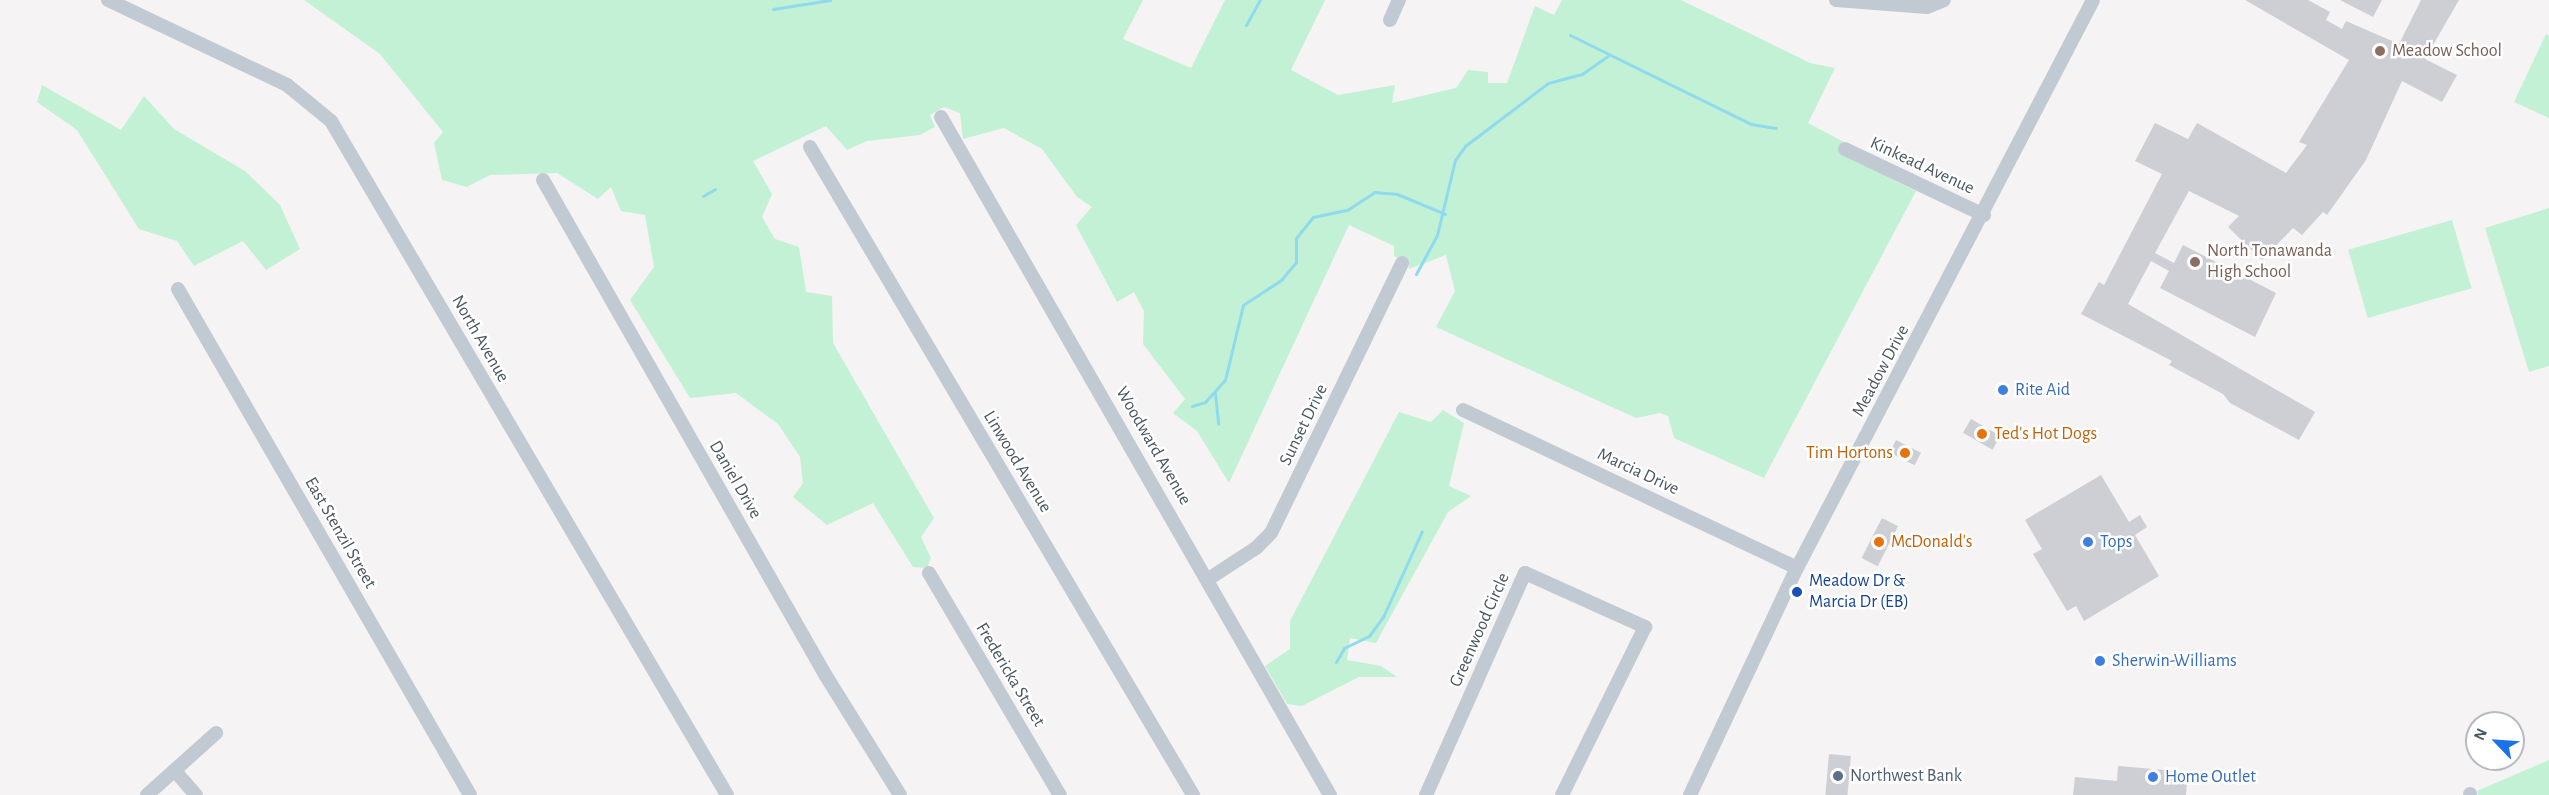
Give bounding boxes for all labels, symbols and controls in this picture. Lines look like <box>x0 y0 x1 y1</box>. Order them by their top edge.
place label: Meadow School <box>2392 40 2502 62</box>
marker: Meadow School <box>2373 44 2387 58</box>
street label: Kinkead Avenue <box>1866 132 1978 200</box>
place label: North Tonawanda High School <box>2207 241 2332 284</box>
marker: North Tonawanda High School <box>2188 255 2202 269</box>
street label: North Avenue <box>446 292 514 386</box>
street label: Meadow Drive <box>1848 321 1914 421</box>
place label: Rite Aid <box>2015 379 2070 401</box>
street label: Sunset Drive <box>1275 381 1333 469</box>
street label: Woodward Avenue <box>1110 383 1196 509</box>
marker: Rite Aid <box>1996 383 2010 397</box>
street label: Linwood Avenue <box>978 407 1056 517</box>
place label: Ted's Hot Dogs <box>1994 423 2097 445</box>
marker: Ted's Hot Dogs <box>1975 427 1989 441</box>
street label: Daniel Drive <box>704 437 766 523</box>
place label: Tim Hortons <box>1806 442 1893 464</box>
street label: Marcia Drive <box>1594 444 1682 500</box>
marker: Tim Hortons <box>1898 446 1912 460</box>
street label: East Stenzil Street <box>299 473 381 593</box>
place label: McDonald's <box>1891 531 1973 553</box>
place label: Tops <box>2100 531 2132 553</box>
marker: McDonald's <box>1872 535 1886 549</box>
marker: Tops <box>2081 535 2095 549</box>
street label: Greenwood Circle <box>1445 570 1515 690</box>
place label: Meadow Dr & Marcia Dr (EB) <box>1809 571 1909 614</box>
marker: Meadow Dr & Marcia Dr (EB) <box>1790 585 1804 599</box>
street label: Fredericka Street <box>970 619 1050 731</box>
place label: Sherwin-Williams <box>2112 650 2237 672</box>
marker: Sherwin-Williams <box>2093 654 2107 668</box>
north arrow <box>2465 711 2525 771</box>
text: N <box>2471 726 2490 743</box>
place label: Northwest Bank <box>1850 765 1962 787</box>
place label: Home Outlet <box>2165 766 2256 788</box>
marker: Northwest Bank <box>1831 769 1845 783</box>
marker: Home Outlet <box>2146 770 2160 784</box>

